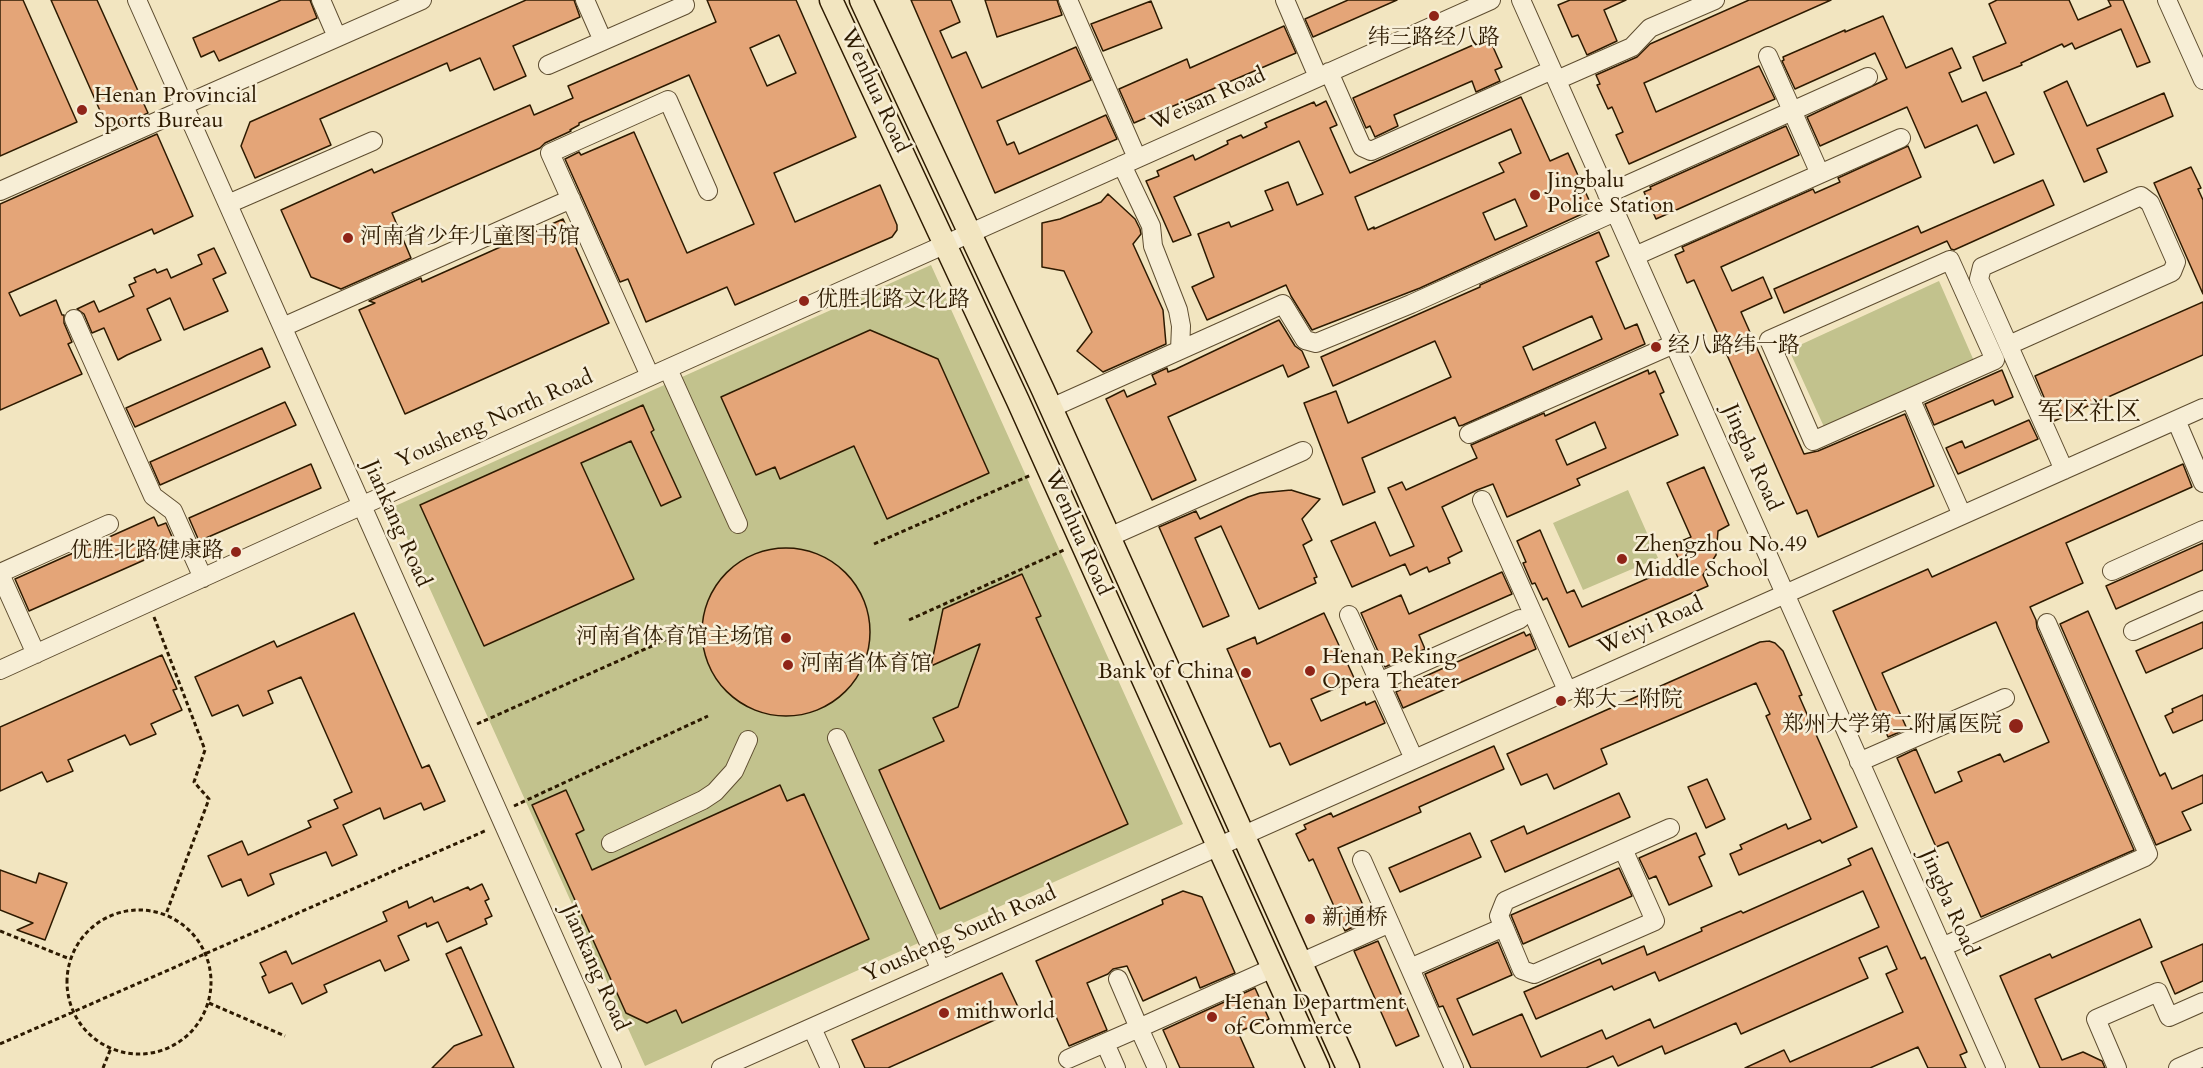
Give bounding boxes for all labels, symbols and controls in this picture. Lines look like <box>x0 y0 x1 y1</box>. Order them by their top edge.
marker: 纬三路经八路 <box>1427 9 1441 23</box>
street label: Wenhua Road <box>834 24 914 158</box>
place label: 纬三路经八路 <box>1368 26 1500 52</box>
street label: Weisan Road <box>1146 63 1270 137</box>
place label: Henan Provincial Sports Bureau <box>94 84 257 136</box>
marker: Henan Provincial Sports Bureau <box>75 103 89 117</box>
place label: Jingbalu Police Station <box>1547 169 1675 220</box>
marker: Jingbalu Police Station <box>1528 188 1542 202</box>
place label: 河南省少年儿童图书馆 <box>360 225 580 251</box>
marker: 河南省少年儿童图书馆 <box>341 231 355 245</box>
place label: 优胜北路文化路 <box>816 288 970 314</box>
marker: 优胜北路文化路 <box>797 294 811 308</box>
place label: 经八路纬一路 <box>1668 334 1800 360</box>
marker: 经八路纬一路 <box>1649 340 1663 354</box>
street label: Yousheng North Road <box>393 365 597 475</box>
district label: 军区社区 <box>2037 398 2141 430</box>
street label: Jingba Road <box>1716 401 1786 515</box>
street label: Jiankang Road <box>356 457 436 591</box>
street label: Wenhua Road <box>1038 466 1116 600</box>
place label: Zhengzhou No.49 Middle School <box>1634 533 1807 584</box>
place label: 优胜北路健康路 <box>70 539 224 565</box>
marker: 优胜北路健康路 <box>229 545 243 559</box>
marker: Zhengzhou No.49 Middle School <box>1615 552 1629 566</box>
street label: Weiyi Road <box>1594 592 1708 662</box>
place label: 河南省体育馆主场馆 <box>576 625 774 651</box>
marker: 河南省体育馆主场馆 <box>779 631 793 645</box>
place label: Henan Peking Opera Theater <box>1322 645 1459 696</box>
place label: 河南省体育馆 <box>800 652 932 678</box>
marker: 河南省体育馆 <box>781 658 795 672</box>
place label: Bank of China <box>1098 660 1234 686</box>
marker: Henan Peking Opera Theater <box>1303 664 1317 678</box>
marker: Bank of China <box>1239 666 1253 680</box>
place label: 郑大二附院 <box>1573 688 1683 714</box>
marker: 郑大二附院 <box>1554 694 1568 708</box>
place label: 郑州大学第二附属医院 <box>1782 713 2002 739</box>
marker: 郑州大学第二附属医院 <box>2007 717 2025 735</box>
street label: Jingba Road <box>1913 846 1983 960</box>
street label: Yousheng South Road <box>859 880 1061 990</box>
street label: Jiankang Road <box>554 901 634 1035</box>
place label: 新通桥 <box>1322 906 1388 932</box>
marker: 新通桥 <box>1303 912 1317 926</box>
place label: Henan Department of Commerce <box>1224 991 1405 1042</box>
place label: mithworld <box>956 1000 1055 1026</box>
marker: mithworld <box>937 1006 951 1020</box>
marker: Henan Department of Commerce <box>1205 1010 1219 1024</box>

